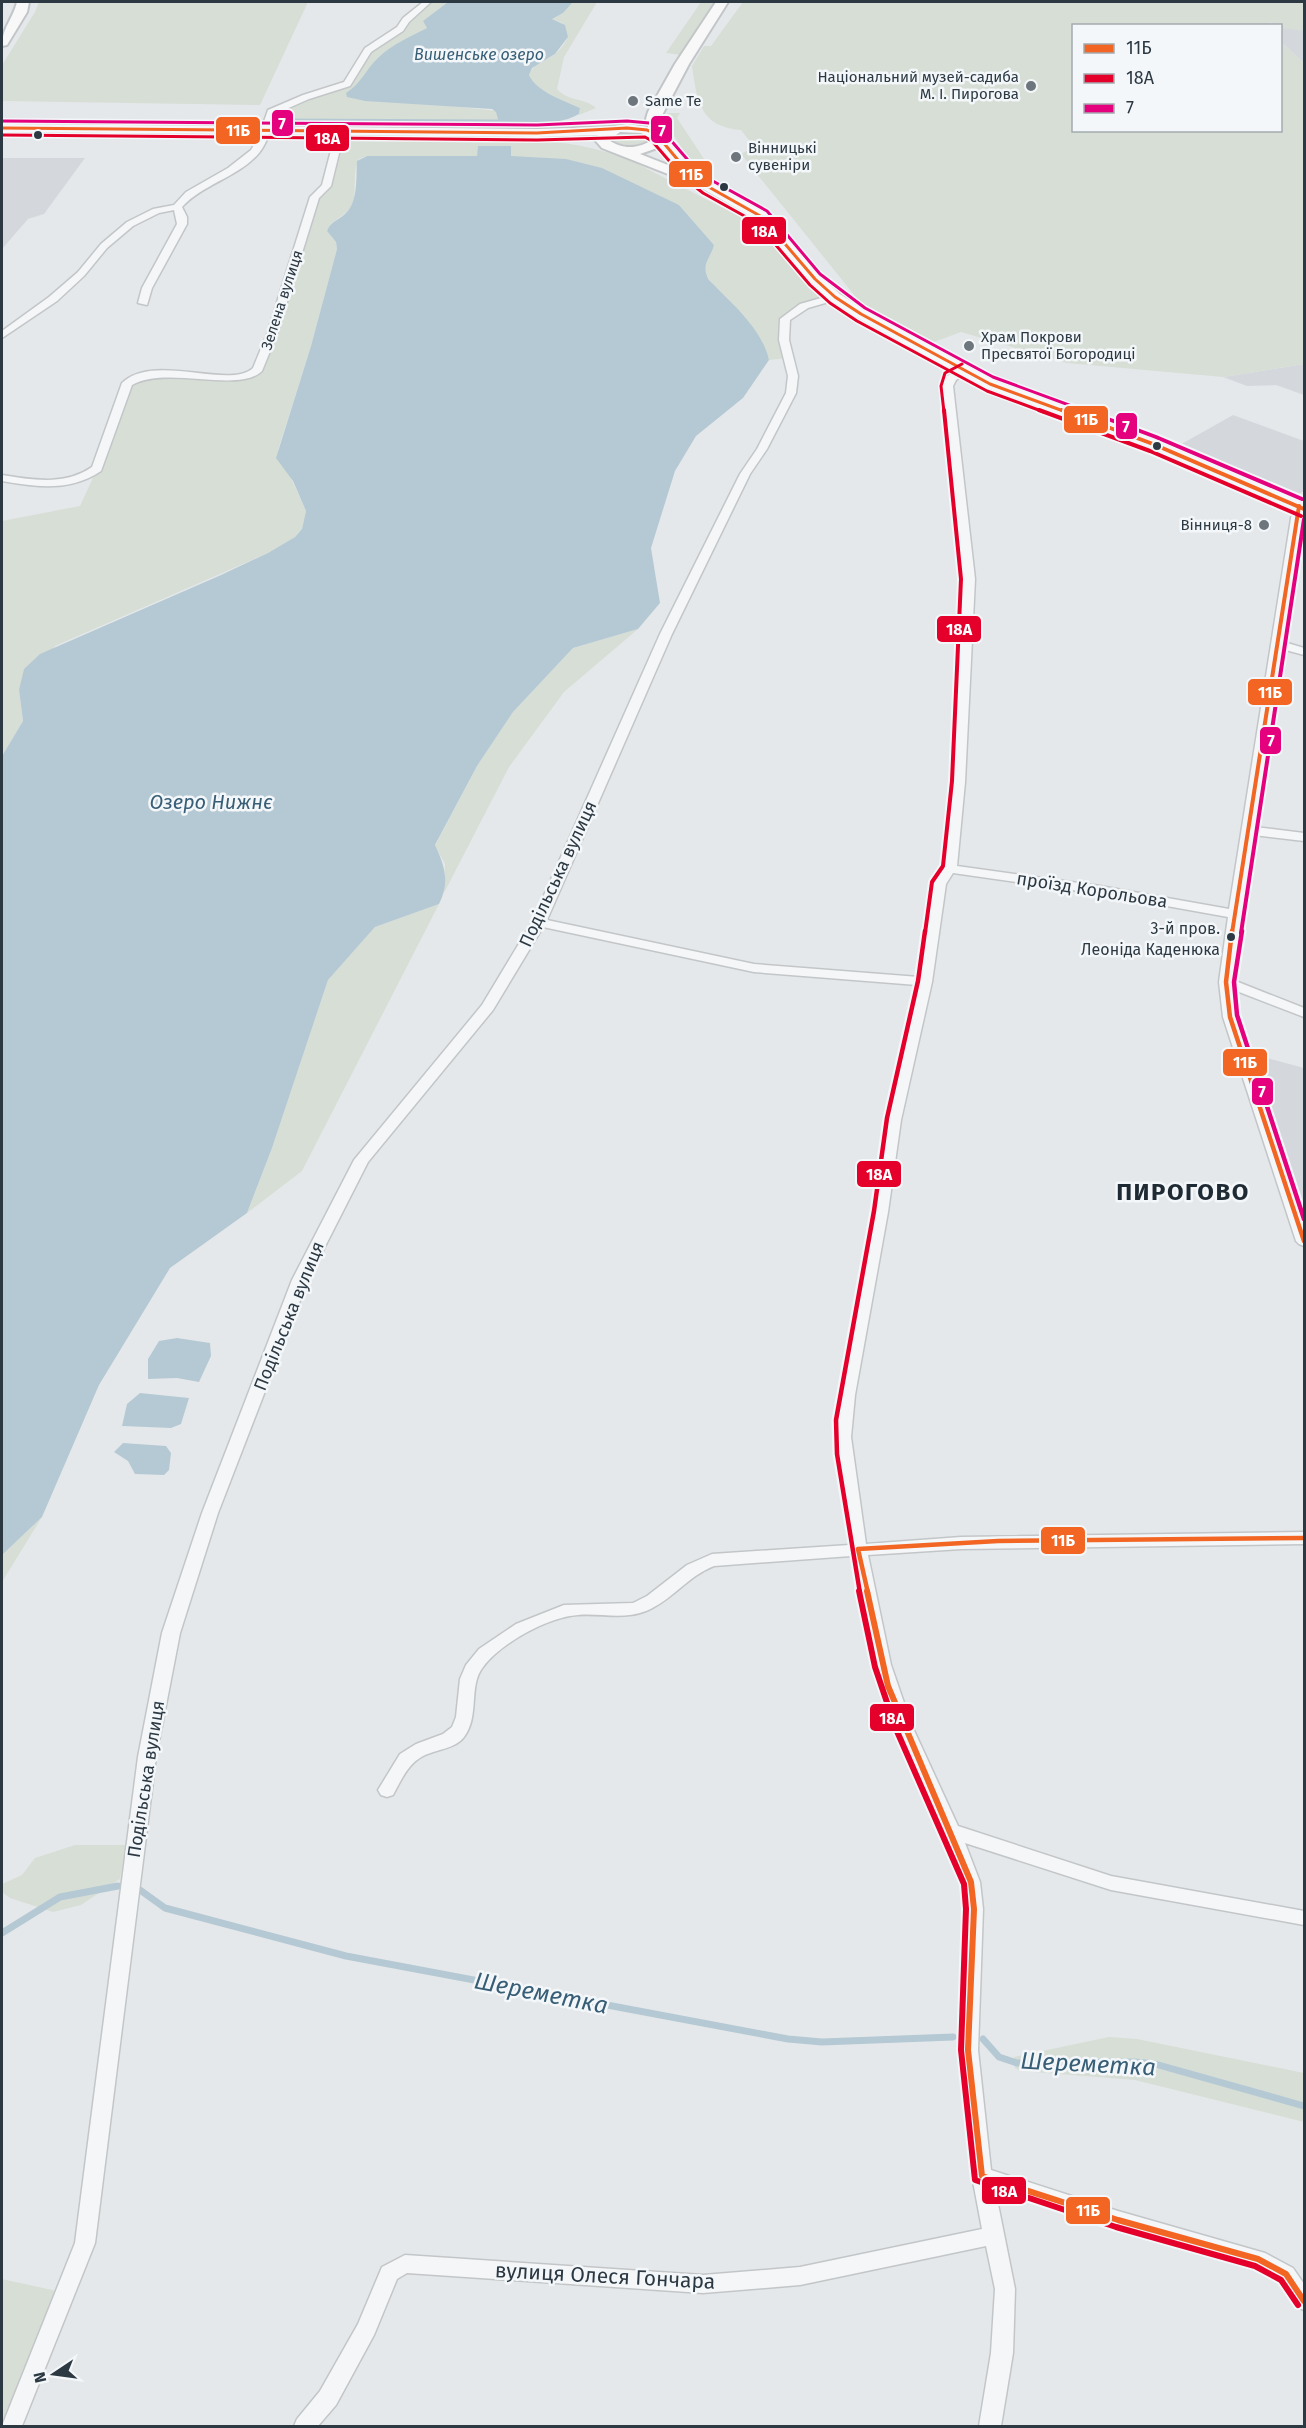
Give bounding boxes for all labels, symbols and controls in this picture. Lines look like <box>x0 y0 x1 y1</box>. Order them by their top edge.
legend <box>1072 24 1282 132</box>
text: 11Б <box>1126 37 1152 59</box>
water label: Вишенське озеро <box>414 45 544 64</box>
text: 18А <box>1126 67 1155 89</box>
place label: Національний музей-садиба М. І. Пирогова <box>817 68 1019 103</box>
marker: Національний музей-садиба М. І. Пирогова <box>1024 79 1038 93</box>
place label: Same Te <box>645 92 701 110</box>
marker: Same Te <box>626 94 640 108</box>
text: 7 <box>1126 97 1134 119</box>
line badge: 7 <box>271 109 294 137</box>
text: 7 <box>278 114 286 133</box>
line badge: 7 <box>650 115 673 144</box>
line badge: 11Б <box>215 116 261 145</box>
text: 11Б <box>226 121 251 140</box>
text: 7 <box>658 121 666 140</box>
line badge: 18А <box>305 124 350 152</box>
unlabelled marker <box>32 129 44 141</box>
text: 18А <box>314 129 341 148</box>
place label: Вінницькі сувеніри <box>748 139 817 174</box>
marker: Вінницькі сувеніри <box>729 150 743 164</box>
line badge: 11Б <box>668 160 713 188</box>
text: 11Б <box>679 165 704 184</box>
unlabelled marker <box>718 181 730 193</box>
line badge: 18А <box>741 216 787 245</box>
text: 18А <box>751 222 778 241</box>
street label: Зелена вулиця <box>257 248 307 352</box>
place label: Храм Покрови Пресвятої Богородиці <box>981 328 1136 363</box>
marker: Храм Покрови Пресвятої Богородиці <box>962 339 976 353</box>
line badge: 11Б <box>1063 405 1109 434</box>
text: 11Б <box>1074 410 1099 429</box>
line badge: 7 <box>1115 412 1138 440</box>
text: 7 <box>1122 417 1130 436</box>
unlabelled marker <box>1151 440 1163 452</box>
place label: Вінниця-8 <box>1181 516 1252 534</box>
marker: Вінниця-8 <box>1257 518 1271 532</box>
line badge: 18А <box>936 615 982 643</box>
text: 18А <box>946 620 973 639</box>
line badge: 11Б <box>1247 678 1293 706</box>
text: 11Б <box>1258 683 1283 702</box>
line badge: 7 <box>1259 726 1282 755</box>
text: 7 <box>1267 731 1275 750</box>
water label: Озеро Нижнє <box>149 790 273 814</box>
street label: Подільська вулиця <box>514 797 602 951</box>
street label: проїзд Корольова <box>1015 867 1169 913</box>
place label: 3-й пров. Леоніда Каденюка <box>1081 919 1220 959</box>
marker: 3-й пров. Леоніда Каденюка <box>1225 931 1237 943</box>
line badge: 11Б <box>1222 1048 1268 1077</box>
text: 11Б <box>1233 1053 1258 1072</box>
line badge: 7 <box>1251 1077 1274 1106</box>
text: 7 <box>1258 1082 1266 1101</box>
line badge: 18А <box>856 1160 902 1188</box>
text: 18А <box>866 1165 893 1184</box>
district label: ПИРОГОВО <box>1116 1178 1250 1206</box>
street label: Подільська вулиця <box>249 1238 329 1394</box>
line badge: 11Б <box>1040 1526 1086 1555</box>
text: 11Б <box>1051 1531 1076 1550</box>
street label: Подільська вулиця <box>123 1699 169 1859</box>
line badge: 18А <box>869 1703 915 1732</box>
text: 18А <box>879 1709 906 1728</box>
water label: Шереметка <box>472 1966 610 2020</box>
water label: Шереметка <box>1020 2046 1156 2082</box>
line badge: 18А <box>981 2176 1027 2205</box>
text: 18А <box>991 2182 1018 2201</box>
line badge: 11Б <box>1065 2196 1111 2225</box>
text: 11Б <box>1076 2201 1101 2220</box>
street label: вулиця Олеся Гончара <box>494 2257 716 2295</box>
north arrow <box>24 2344 84 2404</box>
text: N <box>29 2370 50 2385</box>

